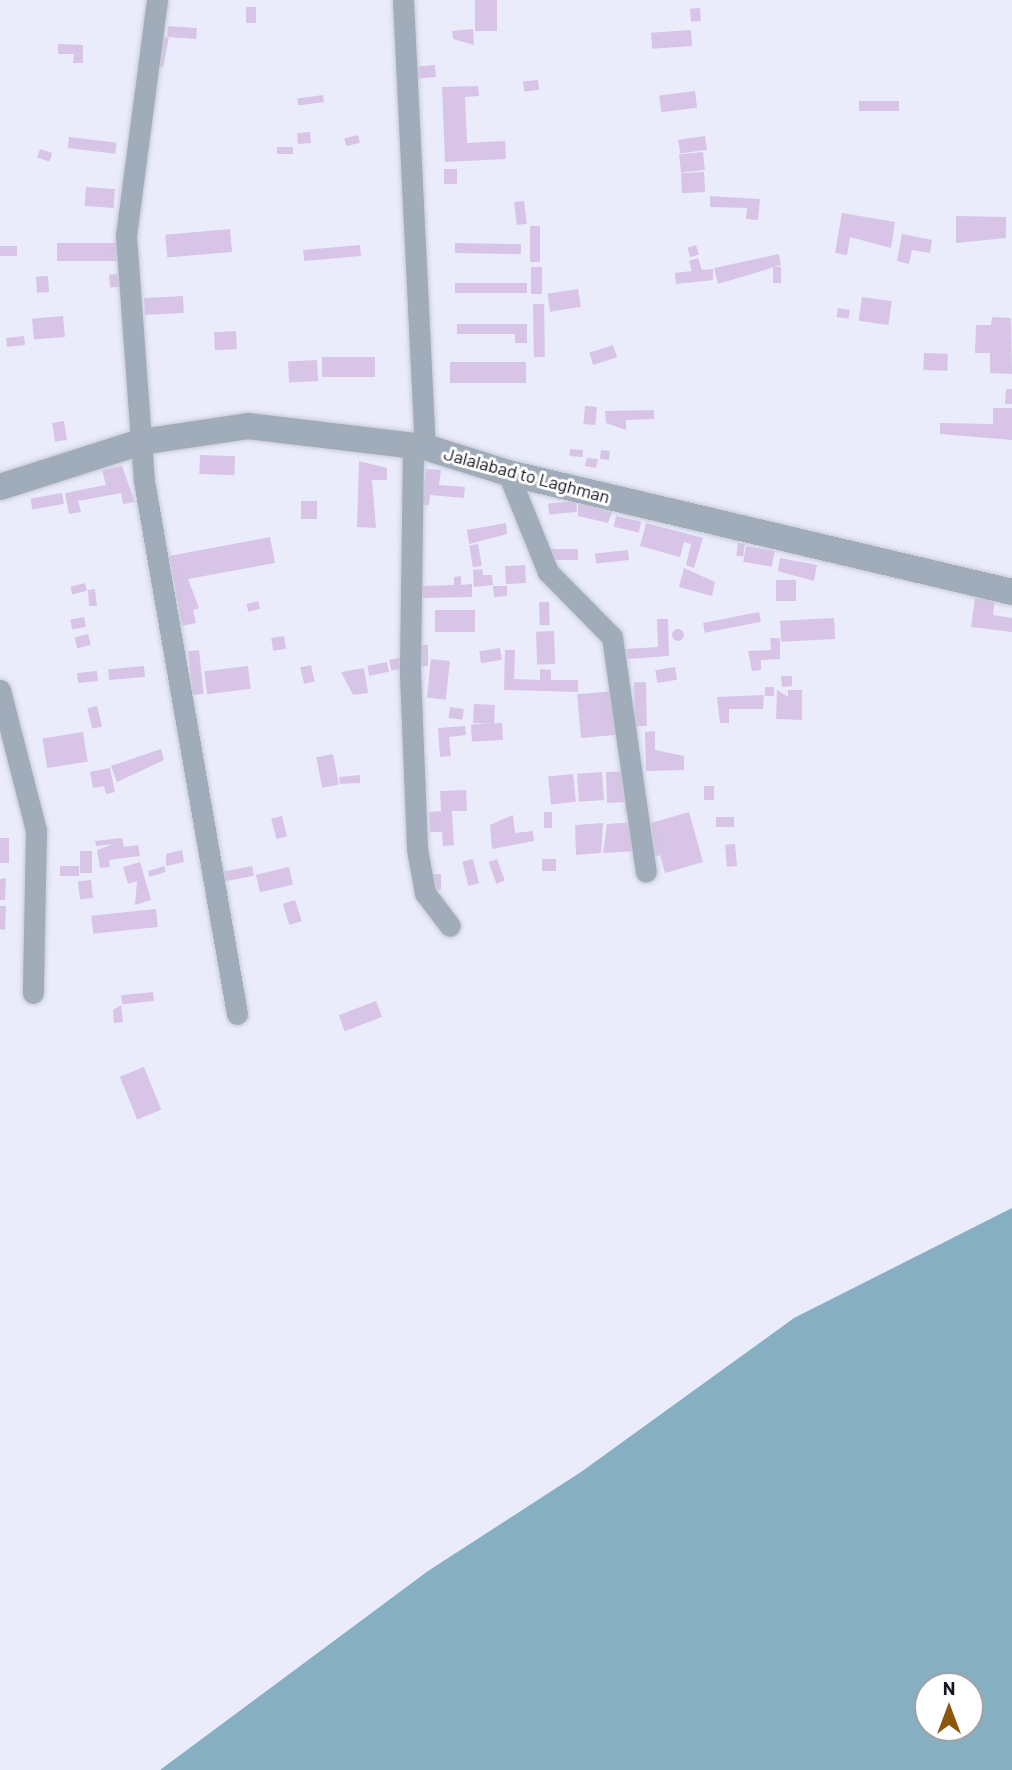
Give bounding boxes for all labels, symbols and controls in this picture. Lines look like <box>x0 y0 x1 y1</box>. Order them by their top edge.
street label: Jalalabad to Laghman <box>442 442 612 508</box>
north arrow <box>914 1672 984 1742</box>
text: N <box>943 1676 955 1699</box>

